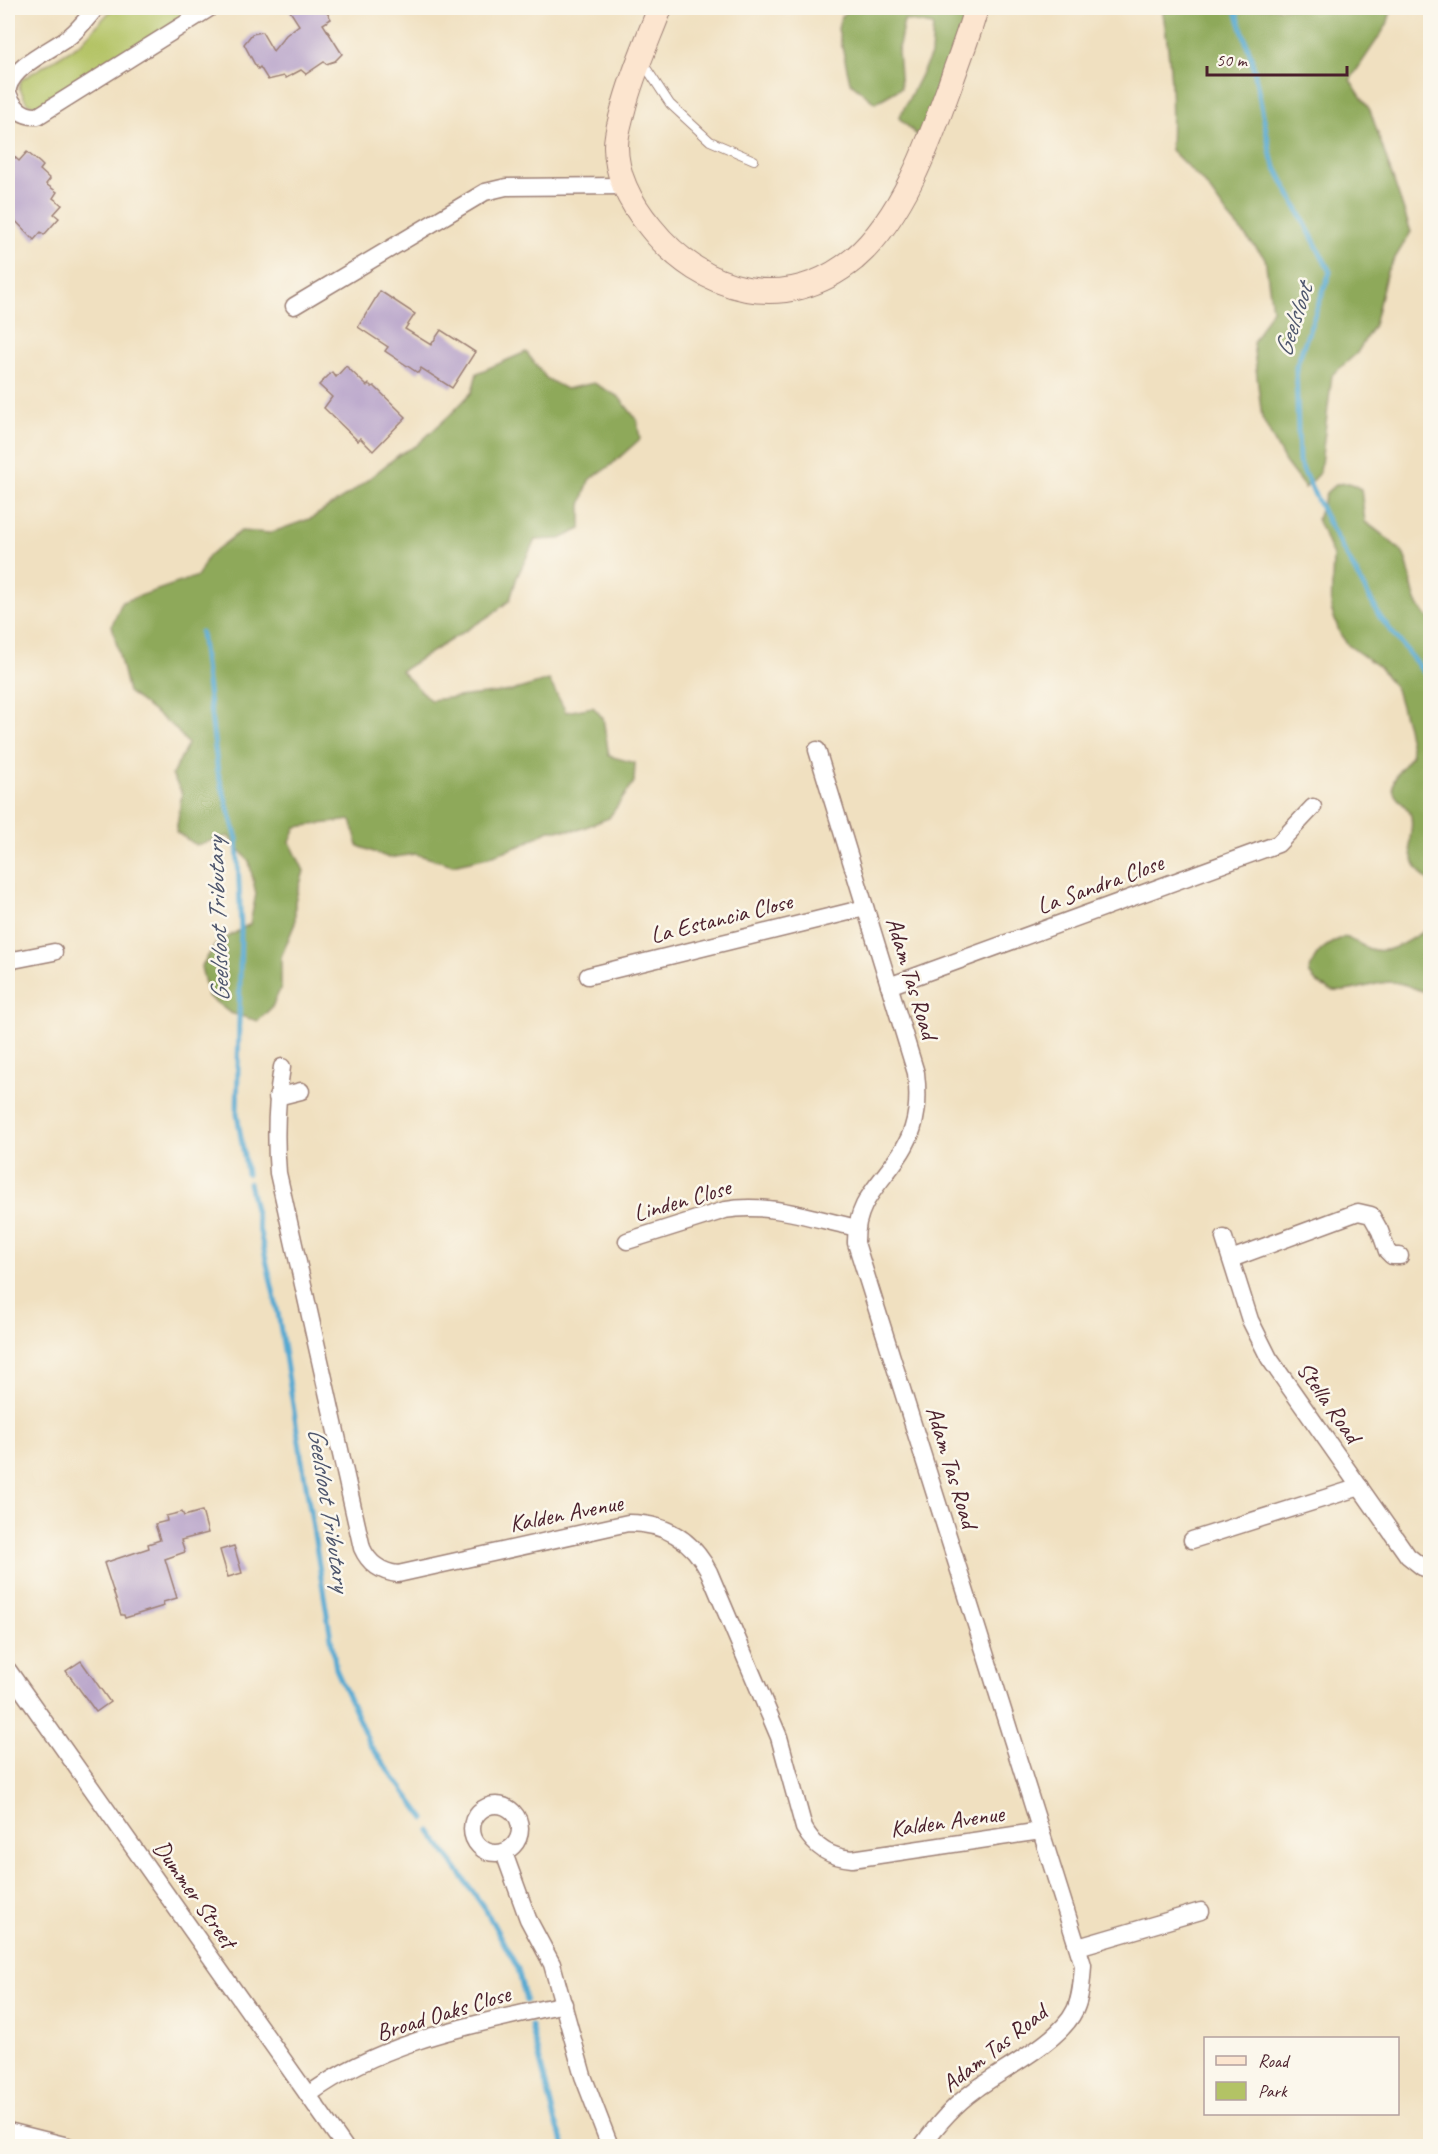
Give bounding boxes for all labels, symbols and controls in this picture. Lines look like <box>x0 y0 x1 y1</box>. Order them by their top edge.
scale bar <box>1207 39 1346 77</box>
text: 50 m <box>1216 49 1249 71</box>
water label: Geelsloot <box>1266 275 1322 361</box>
water label: Geelsloot Tributary <box>198 833 237 1003</box>
street label: La Sandra Close <box>1033 847 1169 921</box>
street label: La Estancia Close <box>647 885 797 950</box>
street label: Adam Tas Road <box>879 914 946 1046</box>
street label: Linden Close <box>630 1171 736 1228</box>
street label: Stella Road <box>1290 1356 1370 1451</box>
street label: Adam Tas Road <box>919 1403 986 1535</box>
water label: Geelsloot Tributary <box>300 1425 359 1597</box>
street label: Kalden Avenue <box>507 1487 627 1539</box>
street label: Kalden Avenue <box>888 1798 1008 1844</box>
street label: Dummer Street <box>147 1834 245 1956</box>
street label: Broad Oaks Close <box>372 1978 516 2048</box>
street label: Adam Tas Road <box>935 1995 1055 2098</box>
legend <box>1204 2037 1399 2115</box>
text: Road <box>1258 2050 1291 2072</box>
text: Park <box>1258 2080 1288 2102</box>

